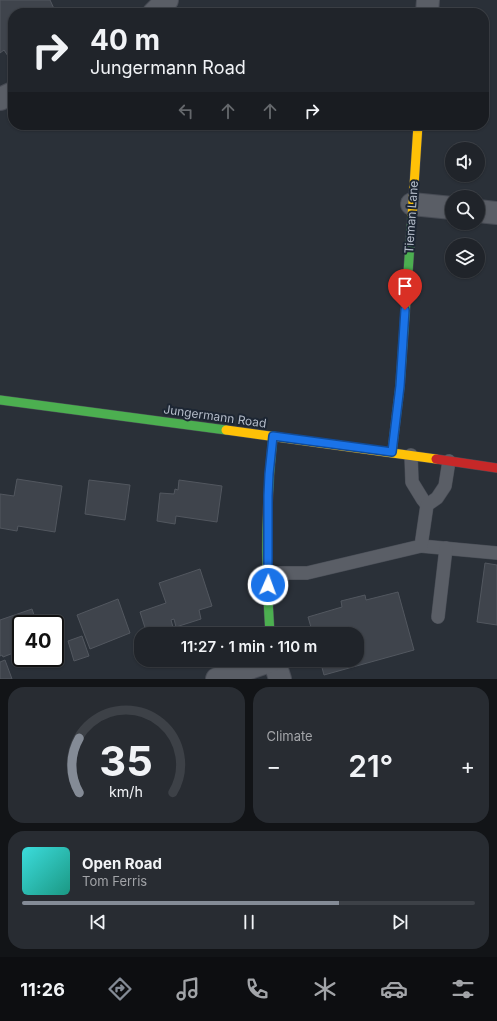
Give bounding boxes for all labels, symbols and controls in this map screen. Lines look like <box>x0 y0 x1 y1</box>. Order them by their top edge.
text: 40 m <box>90 23 160 57</box>
icon: right <box>24 24 76 76</box>
text: Jungermann Road <box>90 57 246 78</box>
icon: left <box>175 100 197 122</box>
icon: ahead <box>217 100 239 122</box>
icon: ahead <box>259 100 281 122</box>
icon: right <box>301 100 323 122</box>
map controls <box>445 142 485 278</box>
button: sound <box>445 142 485 182</box>
street label: Tieman Lane <box>401 180 421 254</box>
button: search <box>445 190 485 230</box>
button: layers <box>445 238 485 278</box>
pin <box>388 269 422 310</box>
icon: arrive <box>394 275 416 297</box>
street label: Jungermann Road <box>163 401 267 431</box>
position arrow <box>247 564 289 606</box>
speed limit sign: 40 <box>12 615 64 667</box>
text: 11:27 · 1 min · 110 m <box>181 637 317 656</box>
text: Climate <box>267 728 313 744</box>
text: 35 <box>100 736 153 786</box>
text: 21° <box>348 748 393 784</box>
text: − <box>267 753 281 779</box>
text: + <box>460 753 475 779</box>
text: km/h <box>109 783 143 800</box>
text: Open Road <box>82 854 162 873</box>
text: Tom Ferris <box>82 873 147 889</box>
icon: previous <box>87 911 109 933</box>
icon: pause <box>238 911 260 933</box>
icon: next <box>389 911 411 933</box>
icon: directions <box>106 975 134 1003</box>
icon: music <box>174 975 202 1003</box>
icon: phone <box>243 975 271 1003</box>
icon: climate <box>311 975 339 1003</box>
icon: car <box>380 975 408 1003</box>
icon: filters <box>449 975 477 1003</box>
text: 11:26 <box>20 979 65 1000</box>

